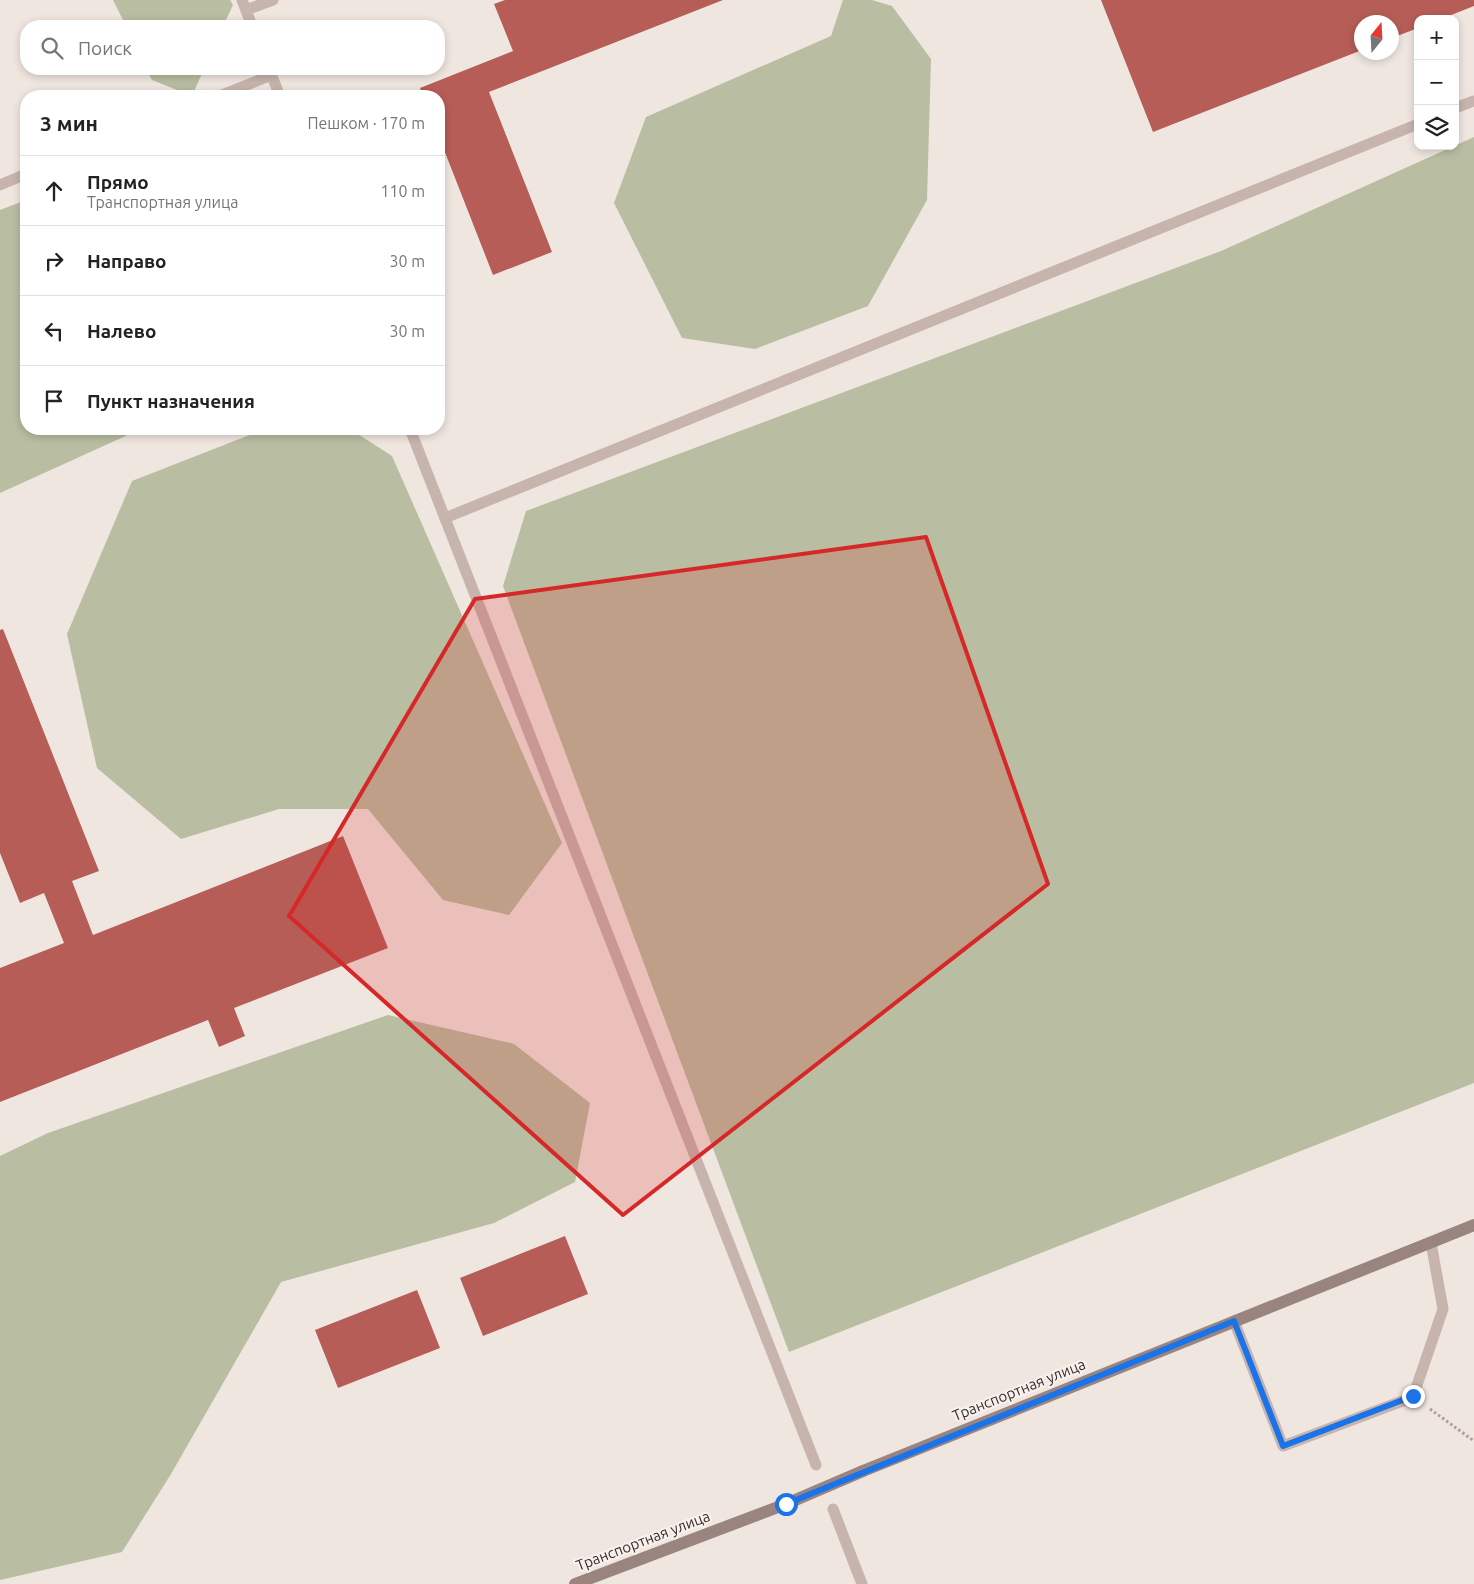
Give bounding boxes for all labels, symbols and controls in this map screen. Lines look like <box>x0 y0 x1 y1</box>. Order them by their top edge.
north arrow <box>1354 15 1399 60</box>
map controls <box>1414 15 1459 150</box>
button: + <box>1414 15 1459 60</box>
search box <box>20 20 445 75</box>
icon: search <box>38 34 66 62</box>
text: Поиск <box>78 37 132 59</box>
button: − <box>1414 60 1459 105</box>
button: layers <box>1414 105 1459 150</box>
text: 3 мин <box>40 111 98 135</box>
text: Пешком · 170 m <box>307 114 425 132</box>
text: Прямо <box>87 171 149 193</box>
icon: ahead <box>40 177 68 205</box>
text: 110 m <box>380 182 425 200</box>
text: Транспортная улица <box>87 193 239 211</box>
icon: right <box>40 247 68 275</box>
text: Направо <box>87 250 167 272</box>
text: 30 m <box>389 252 425 270</box>
icon: left <box>40 317 68 345</box>
text: Налево <box>87 320 156 342</box>
text: 30 m <box>389 322 425 340</box>
icon: arrive <box>40 387 68 415</box>
text: Пункт назначения <box>87 390 255 412</box>
street label: Транспортная улица <box>950 1355 1088 1424</box>
route end <box>1402 1385 1425 1408</box>
route start <box>775 1493 798 1516</box>
street label: Транспортная улица <box>573 1507 712 1574</box>

